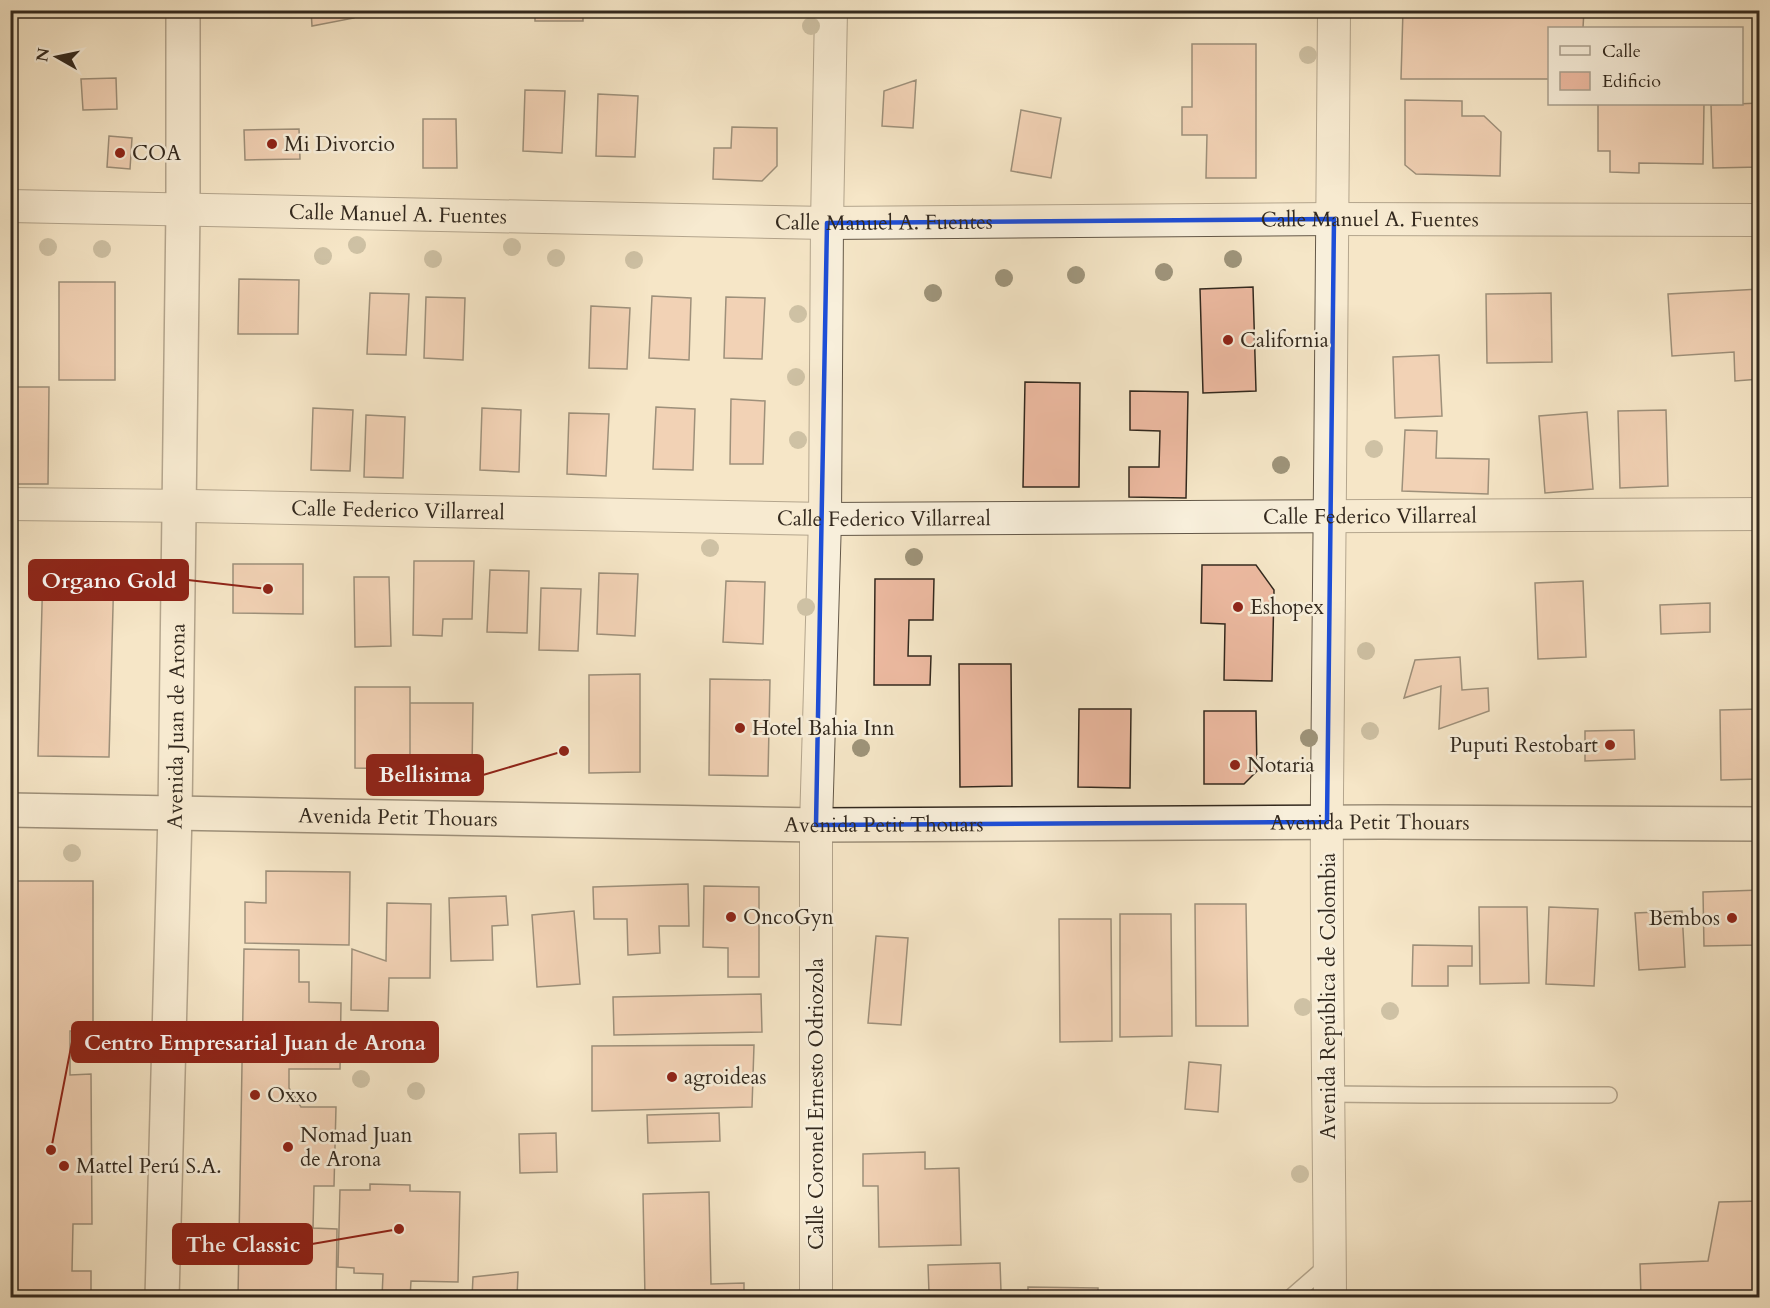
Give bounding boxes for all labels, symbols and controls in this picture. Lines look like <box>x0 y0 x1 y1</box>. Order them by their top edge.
north arrow <box>27 27 87 87</box>
legend <box>1548 27 1743 105</box>
text: Calle <box>1602 39 1641 64</box>
text: N <box>31 46 55 63</box>
text: Edificio <box>1602 69 1661 94</box>
place label: Mi Divorcio <box>284 130 395 159</box>
marker: Mi Divorcio <box>265 137 279 151</box>
place label: COA <box>132 139 181 168</box>
marker: COA <box>113 146 127 160</box>
street label: Calle Manuel A. Fuentes <box>289 197 507 231</box>
street label: Calle Manuel A. Fuentes <box>1261 204 1479 234</box>
street label: Calle Manuel A. Fuentes <box>775 207 993 238</box>
place label: California <box>1240 326 1329 355</box>
marker: California <box>1221 333 1235 347</box>
street label: Calle Federico Villarreal <box>291 494 505 527</box>
street label: Calle Federico Villarreal <box>1263 501 1477 531</box>
street label: Calle Federico Villarreal <box>777 504 991 534</box>
callout: Organo Gold <box>29 560 188 600</box>
text: Organo Gold <box>42 566 177 596</box>
place label: Eshopex <box>1250 593 1325 622</box>
marker: Eshopex <box>1231 600 1245 614</box>
street label: Avenida Juan de Arona <box>160 623 192 829</box>
place label: Hotel Bahia Inn <box>752 714 895 743</box>
marker: Hotel Bahia Inn <box>733 721 747 735</box>
place label: Puputi Restobart <box>1449 731 1598 760</box>
marker: Puputi Restobart <box>1603 738 1617 752</box>
place label: Notaria <box>1247 751 1315 780</box>
callout: Bellisima <box>367 755 483 795</box>
marker: Notaria <box>1228 758 1242 772</box>
text: Bellisima <box>379 760 472 790</box>
street label: Avenida Petit Thouars <box>298 801 498 834</box>
street label: Avenida Petit Thouars <box>1270 807 1470 837</box>
street label: Avenida Petit Thouars <box>784 810 984 840</box>
street label: Avenida República de Colombia <box>1314 853 1343 1139</box>
place label: OncoGyn <box>743 903 834 932</box>
place label: Bembos <box>1649 904 1720 933</box>
marker: OncoGyn <box>724 910 738 924</box>
marker: Bembos <box>1725 911 1739 925</box>
street label: Calle Coronel Ernesto Odriozola <box>802 958 831 1250</box>
callout: Centro Empresarial Juan de Arona <box>72 1022 438 1062</box>
text: Centro Empresarial Juan de Arona <box>84 1028 426 1058</box>
place label: agroideas <box>684 1063 767 1092</box>
marker: agroideas <box>665 1070 679 1084</box>
place label: Oxxo <box>267 1081 317 1110</box>
marker: Oxxo <box>248 1088 262 1102</box>
place label: Nomad Juan de Arona <box>300 1121 413 1174</box>
marker: Nomad Juan de Arona <box>281 1140 295 1154</box>
place label: Mattel Perú S.A. <box>76 1152 222 1181</box>
marker: Mattel Perú S.A. <box>57 1159 71 1173</box>
callout: The Classic <box>173 1224 312 1264</box>
text: The Classic <box>186 1230 300 1260</box>

